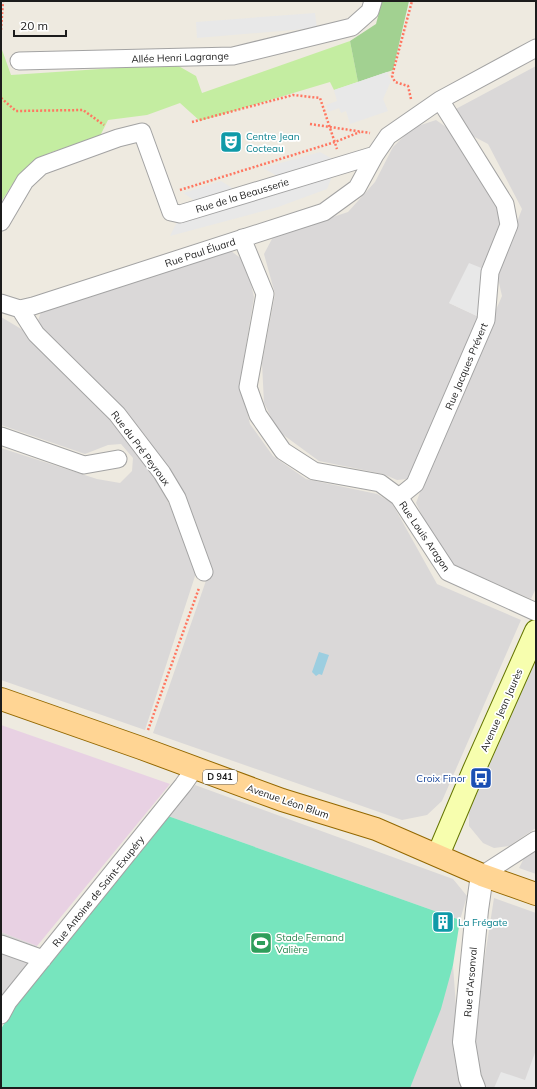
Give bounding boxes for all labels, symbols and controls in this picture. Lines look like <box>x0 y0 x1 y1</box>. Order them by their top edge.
scale bar <box>14 12 66 38</box>
text: 20 m <box>20 18 48 33</box>
street label: Allée Henri Lagrange <box>131 49 229 66</box>
theatre icon: Centre Jean Cocteau <box>218 129 244 155</box>
place label: Centre Jean Cocteau <box>246 130 300 155</box>
street label: Rue de la Beausserie <box>194 175 290 216</box>
street label: Rue Paul Éluard <box>163 235 237 270</box>
street label: Rue Jacques Prévert <box>442 320 491 412</box>
street label: Rue du Pré Peyroux <box>108 408 173 489</box>
street label: Rue Louis Aragon <box>396 499 453 574</box>
street label: Avenue Jean Jaurès <box>477 667 526 754</box>
bus stop icon: Croix Finor <box>468 765 494 791</box>
road number: D 941 <box>203 770 237 784</box>
place label: Croix Finor <box>416 772 466 785</box>
street label: Avenue Léon Blum <box>245 781 331 822</box>
street label: Rue Antoine de Saint-Exupéry <box>50 833 148 950</box>
building icon: La Frégate <box>430 909 456 935</box>
place label: La Frégate <box>458 916 508 929</box>
sports icon: Stade Fernand Valière <box>248 930 274 956</box>
place label: Stade Fernand Valière <box>276 931 344 956</box>
street label: Rue d'Arsonval <box>461 947 480 1017</box>

